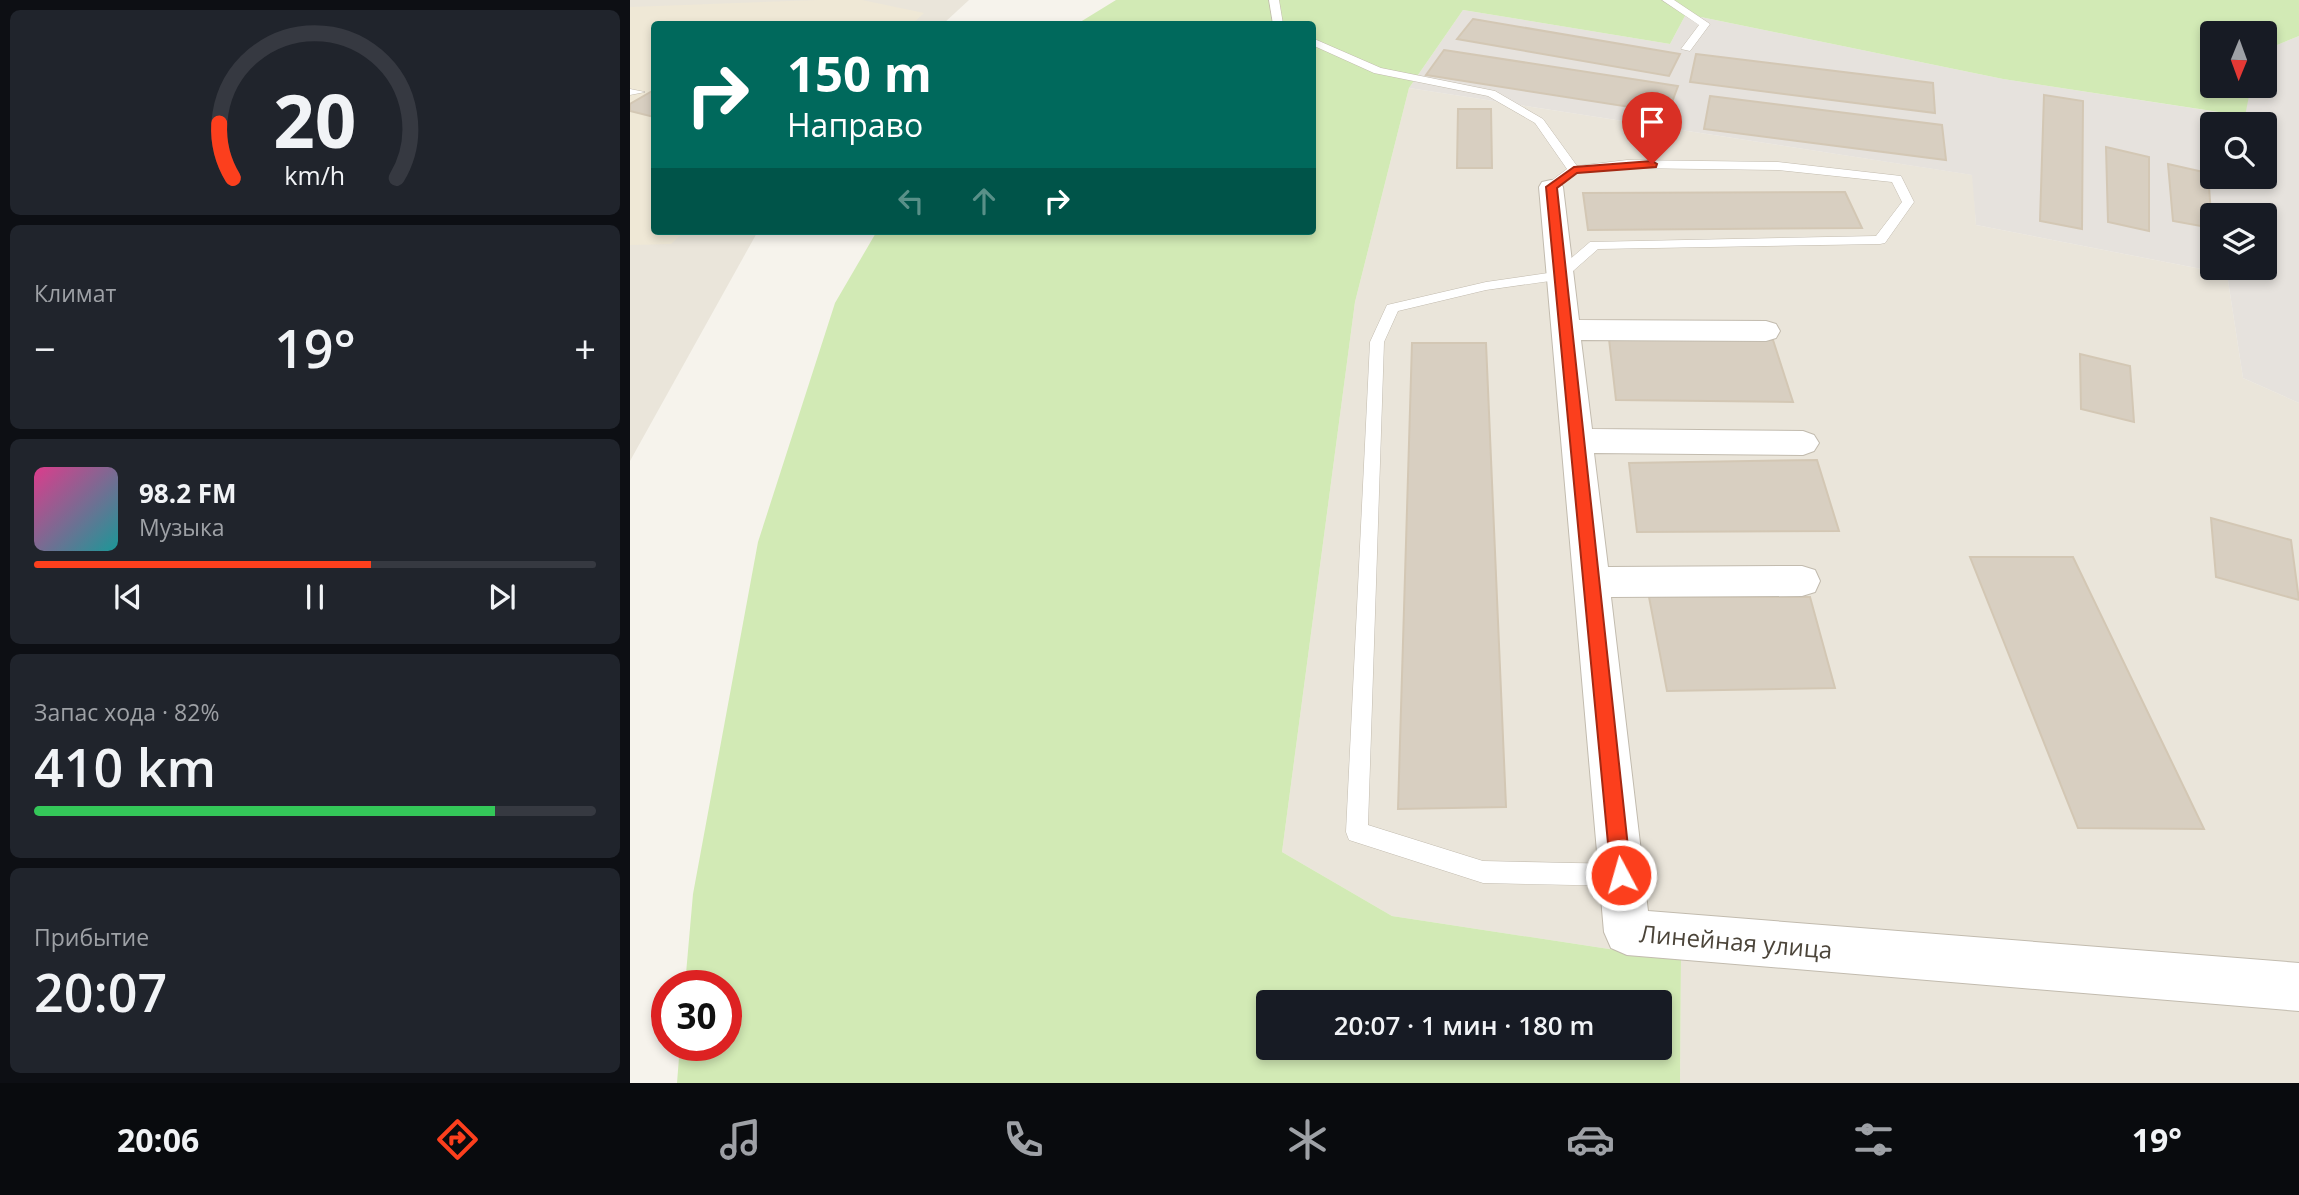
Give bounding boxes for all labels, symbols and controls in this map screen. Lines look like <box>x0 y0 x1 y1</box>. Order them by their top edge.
north arrow <box>2200 21 2277 98</box>
map controls <box>2200 21 2277 280</box>
text: 150 m <box>787 40 932 106</box>
icon: right <box>672 49 763 140</box>
text: 20 <box>273 71 357 170</box>
pin <box>1622 92 1682 164</box>
text: Направо <box>787 103 923 146</box>
icon: arrive <box>1633 103 1671 141</box>
button: search <box>2200 112 2277 189</box>
text: km/h <box>285 158 345 192</box>
icon: left <box>892 182 930 220</box>
icon: ahead <box>965 182 1003 220</box>
icon: right <box>1038 182 1076 220</box>
button: layers <box>2200 203 2277 280</box>
text: Климат <box>34 277 116 309</box>
text: 19° <box>274 312 356 383</box>
text: − <box>34 322 56 374</box>
text: + <box>574 322 596 374</box>
text: 98.2 FM <box>139 475 237 511</box>
text: Музыка <box>139 511 225 543</box>
icon: previous <box>109 578 147 616</box>
icon: pause <box>296 578 334 616</box>
icon: next <box>483 578 521 616</box>
text: Запас хода · 82% <box>34 696 219 728</box>
text: 410 km <box>34 731 216 802</box>
position arrow <box>1584 838 1658 912</box>
street label: Линейная улица <box>1638 916 1834 966</box>
text: Прибытие <box>34 921 149 953</box>
text: 20:07 <box>34 956 167 1027</box>
speed limit sign: 30 <box>651 970 742 1061</box>
text: 20:07 · 1 мин · 180 m <box>1334 1007 1594 1043</box>
icon: directions <box>433 1115 482 1164</box>
icon: music <box>716 1115 765 1164</box>
icon: phone <box>999 1115 1048 1164</box>
icon: climate <box>1283 1115 1332 1164</box>
icon: car <box>1566 1115 1615 1164</box>
icon: filters <box>1849 1115 1898 1164</box>
text: 20:06 <box>117 1118 199 1161</box>
text: 19° <box>2132 1118 2182 1161</box>

